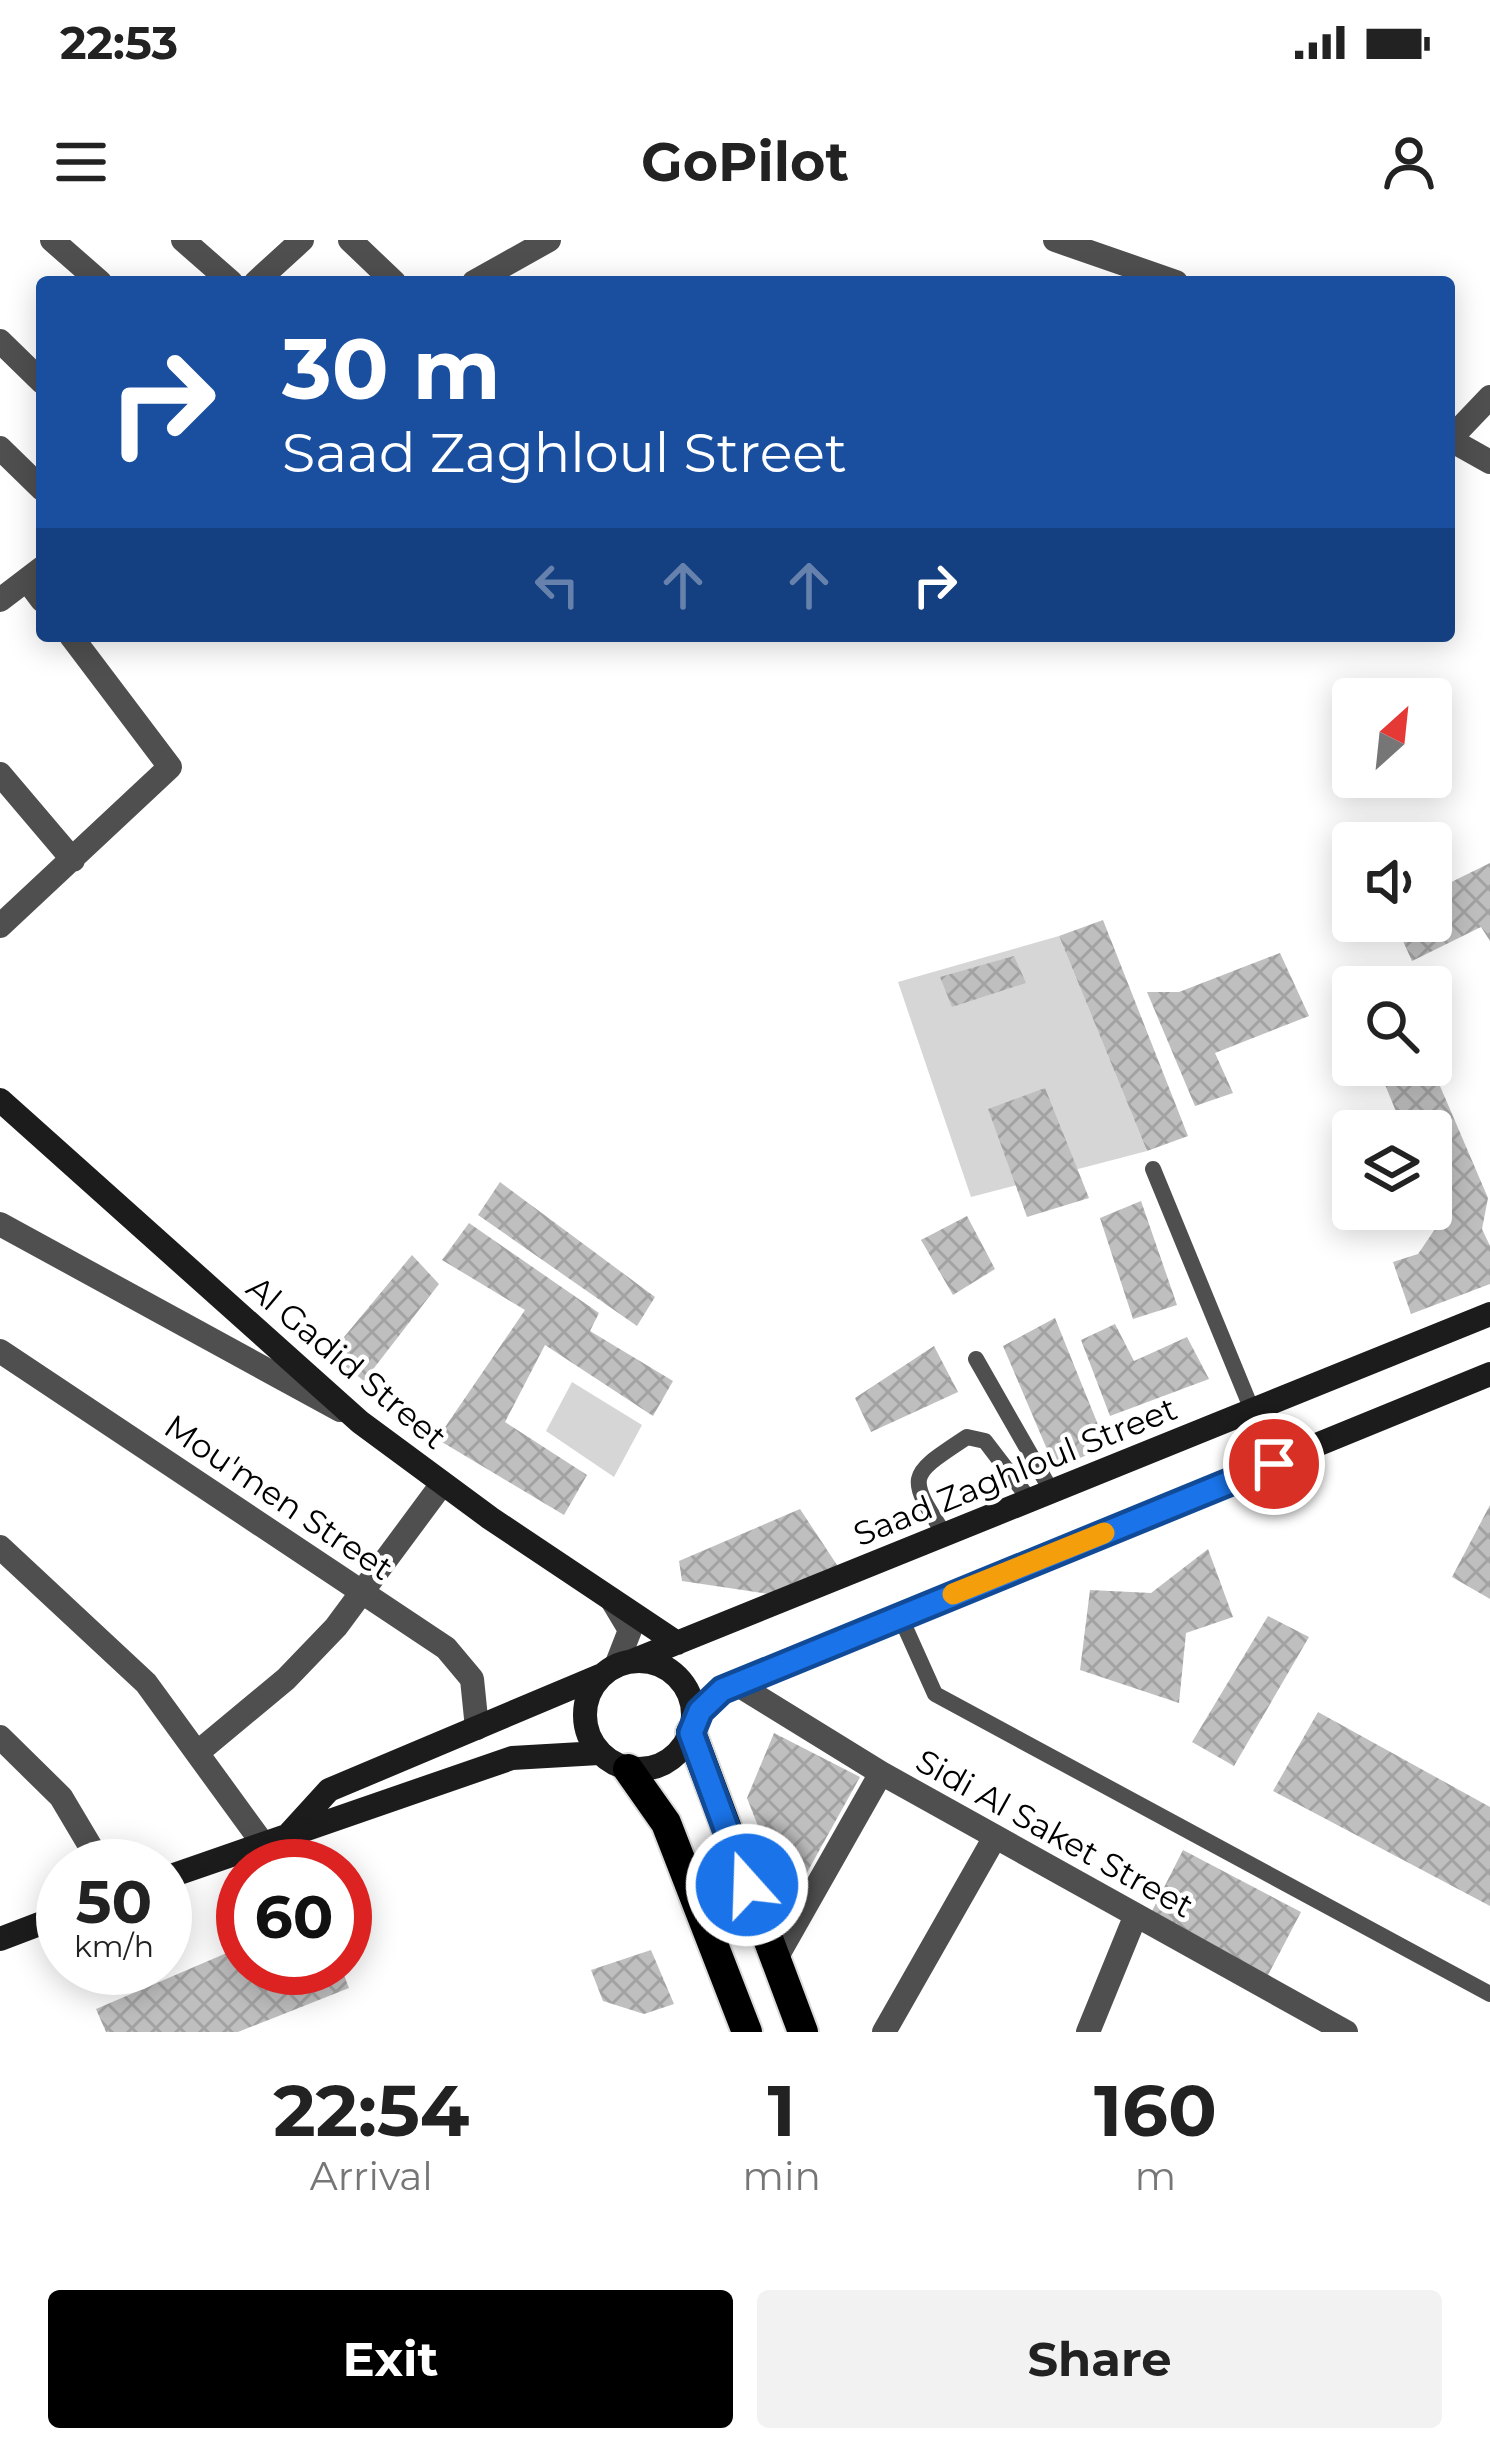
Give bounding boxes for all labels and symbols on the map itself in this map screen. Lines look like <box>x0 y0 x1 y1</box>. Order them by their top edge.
north arrow <box>1332 678 1452 798</box>
street label: Al Gadid Street <box>239 1267 455 1457</box>
street label: Saad Zaghloul Street <box>847 1388 1183 1554</box>
street label: Mou'men Street <box>157 1406 401 1588</box>
pin <box>1223 1413 1325 1515</box>
street label: Sidi Al Saket Street <box>909 1740 1201 1926</box>
position arrow <box>684 1822 810 1948</box>
speed limit sign: 60 <box>216 1839 372 1995</box>

